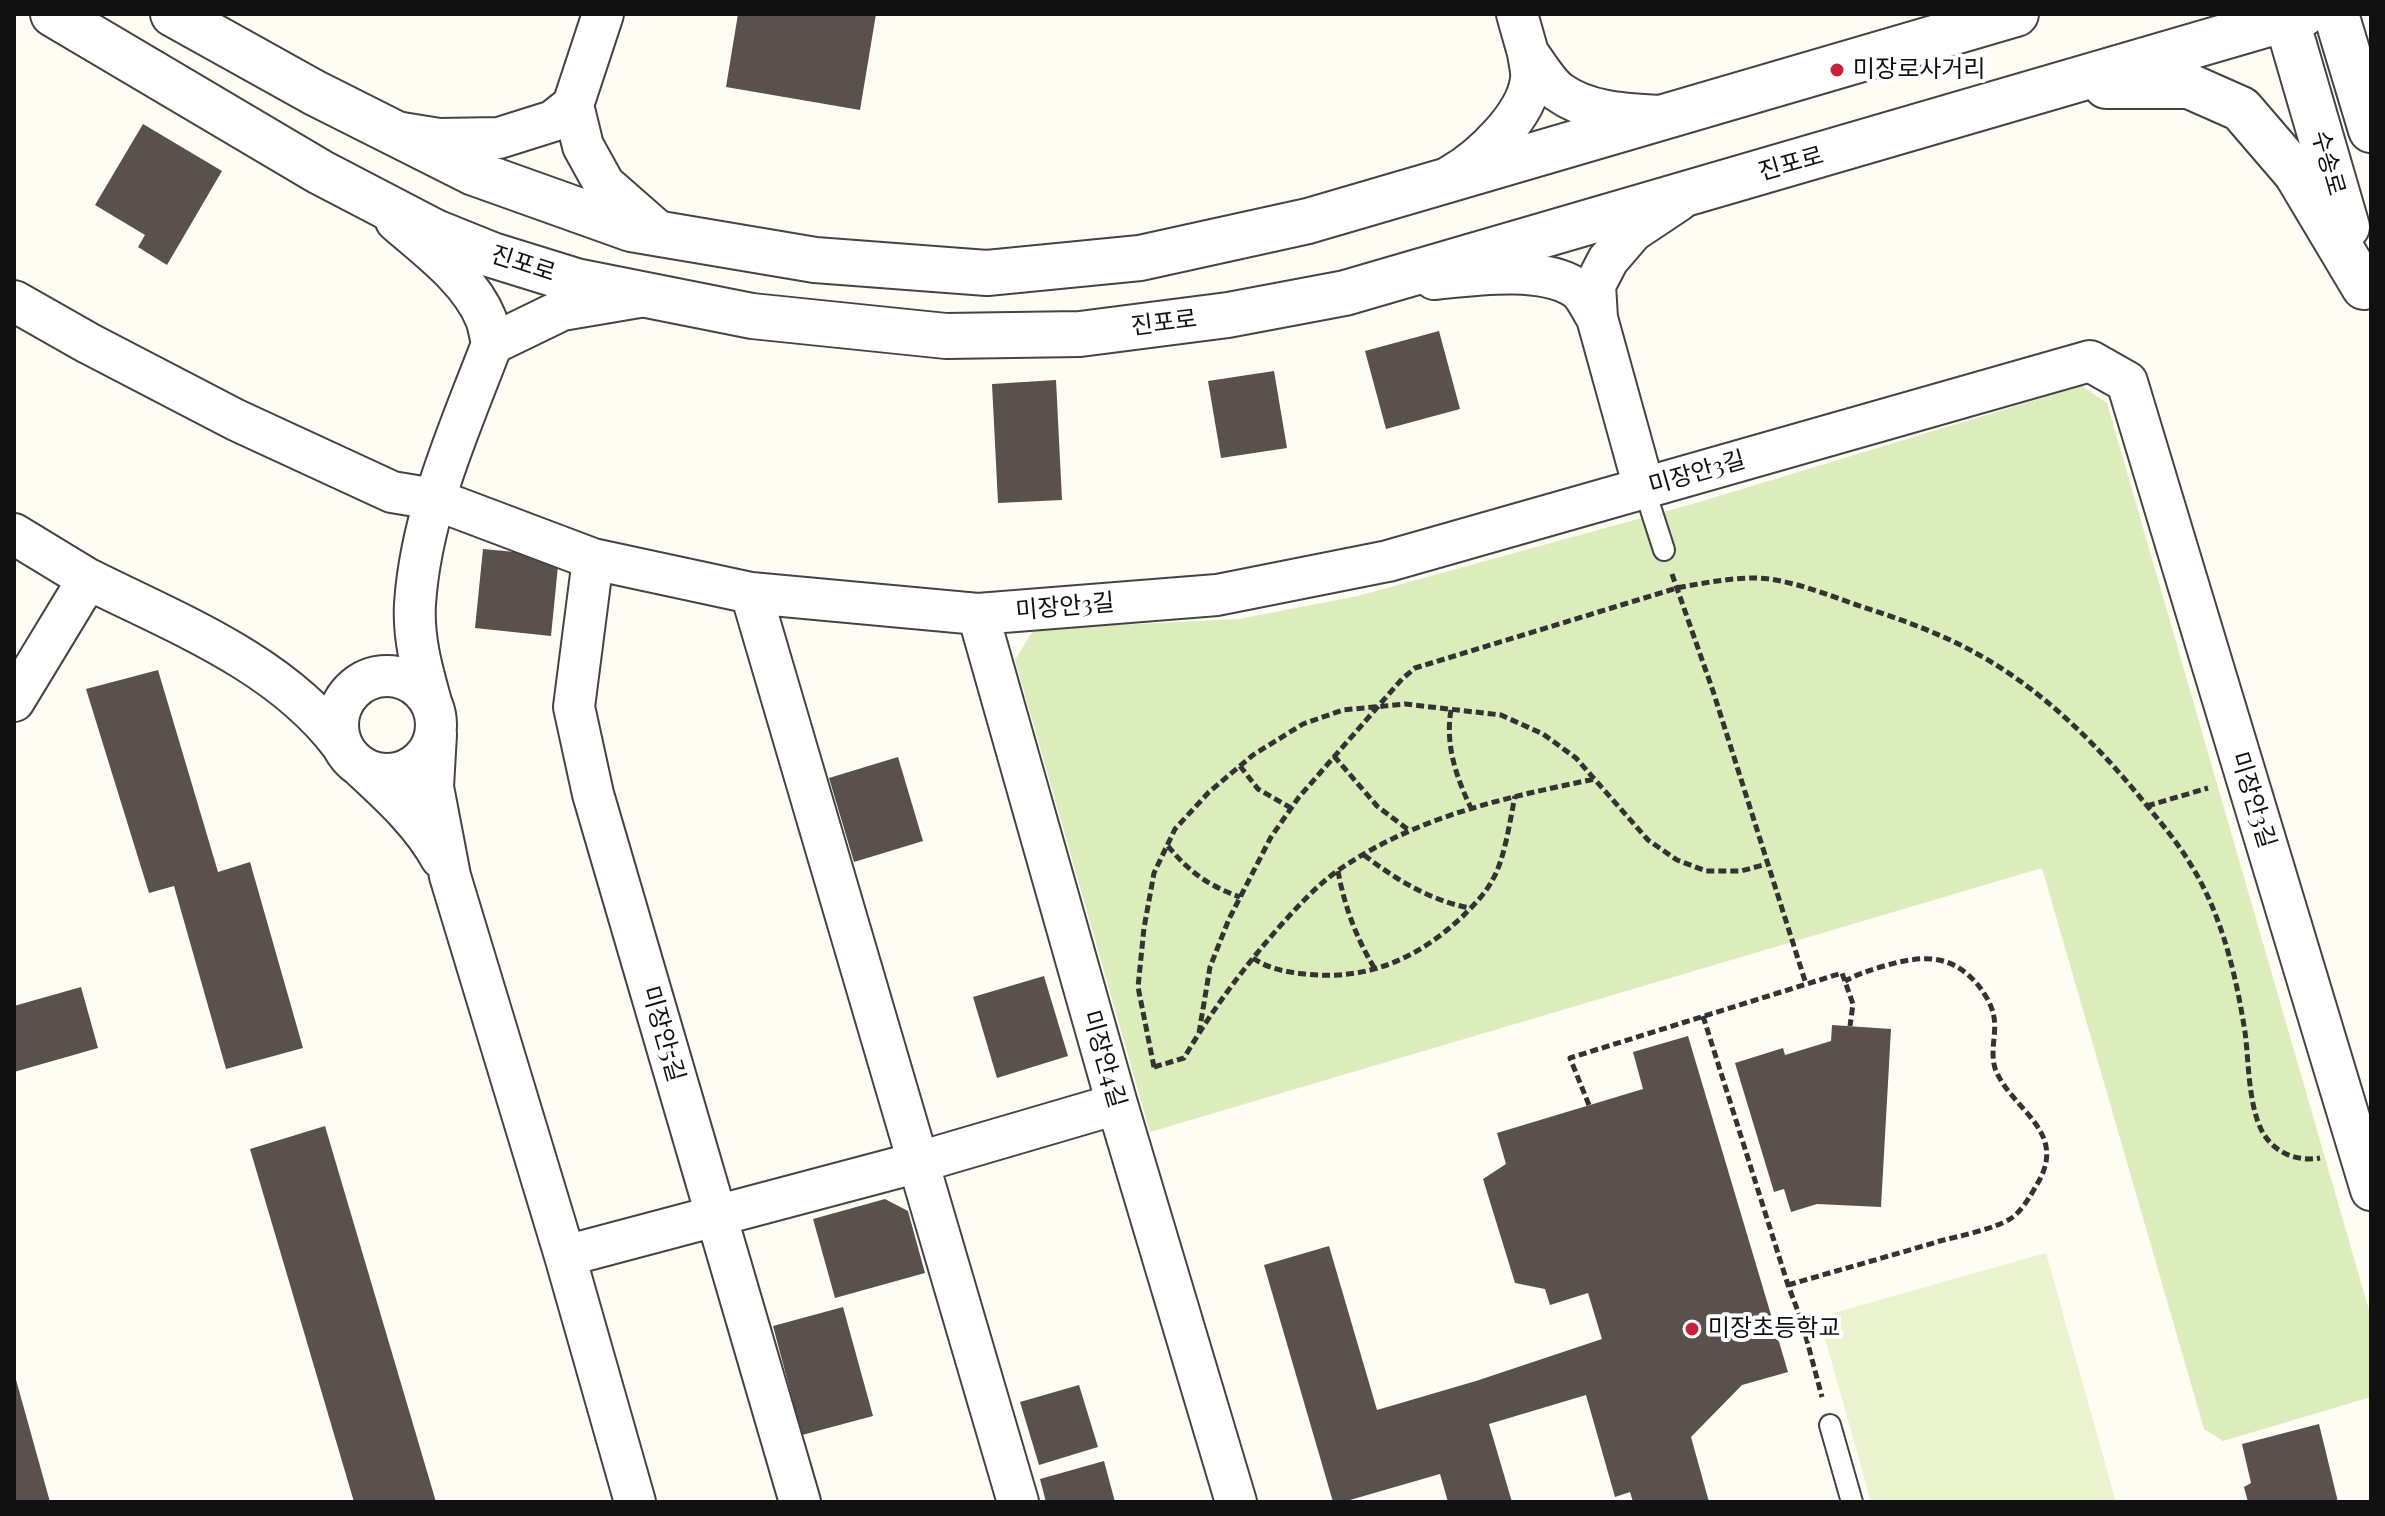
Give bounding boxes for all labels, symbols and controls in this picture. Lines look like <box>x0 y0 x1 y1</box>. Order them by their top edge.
place label: 미장로사거리 <box>1853 56 1985 84</box>
marker: 미장로사거리 <box>1828 61 1846 79</box>
street label: 수송로 <box>2305 127 2351 199</box>
street label: 진포로 <box>1755 141 1827 187</box>
street label: 진포로 <box>487 240 559 288</box>
street label: 진포로 <box>1129 305 1199 341</box>
street label: 미장안3길 <box>1645 445 1749 501</box>
street label: 미장안3길 <box>1014 588 1116 626</box>
street label: 미장안3길 <box>2225 748 2281 852</box>
street label: 미장안5길 <box>636 983 690 1085</box>
street label: 미장안4길 <box>1076 1007 1132 1111</box>
place label: 미장초등학교 <box>1708 1315 1840 1343</box>
marker: 미장초등학교 <box>1683 1320 1701 1338</box>

